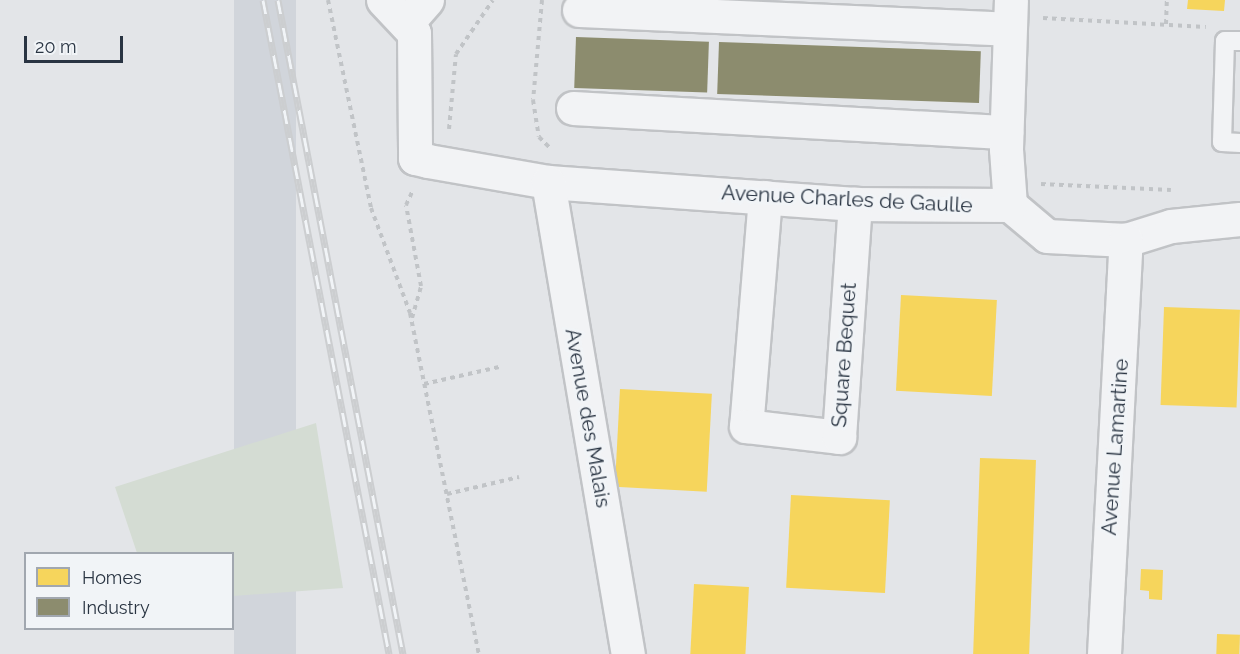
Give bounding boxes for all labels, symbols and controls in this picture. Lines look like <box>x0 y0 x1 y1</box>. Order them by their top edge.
scale bar <box>27 24 126 62</box>
text: 20 m <box>35 36 77 57</box>
street label: Avenue Charles de Gaulle <box>721 180 973 218</box>
street label: Square Bequet <box>826 282 862 428</box>
street label: Avenue des Malais <box>560 326 616 510</box>
street label: Avenue Lamartine <box>1096 358 1134 536</box>
legend <box>24 552 234 630</box>
text: Homes <box>82 567 142 588</box>
text: Industry <box>82 597 150 618</box>

